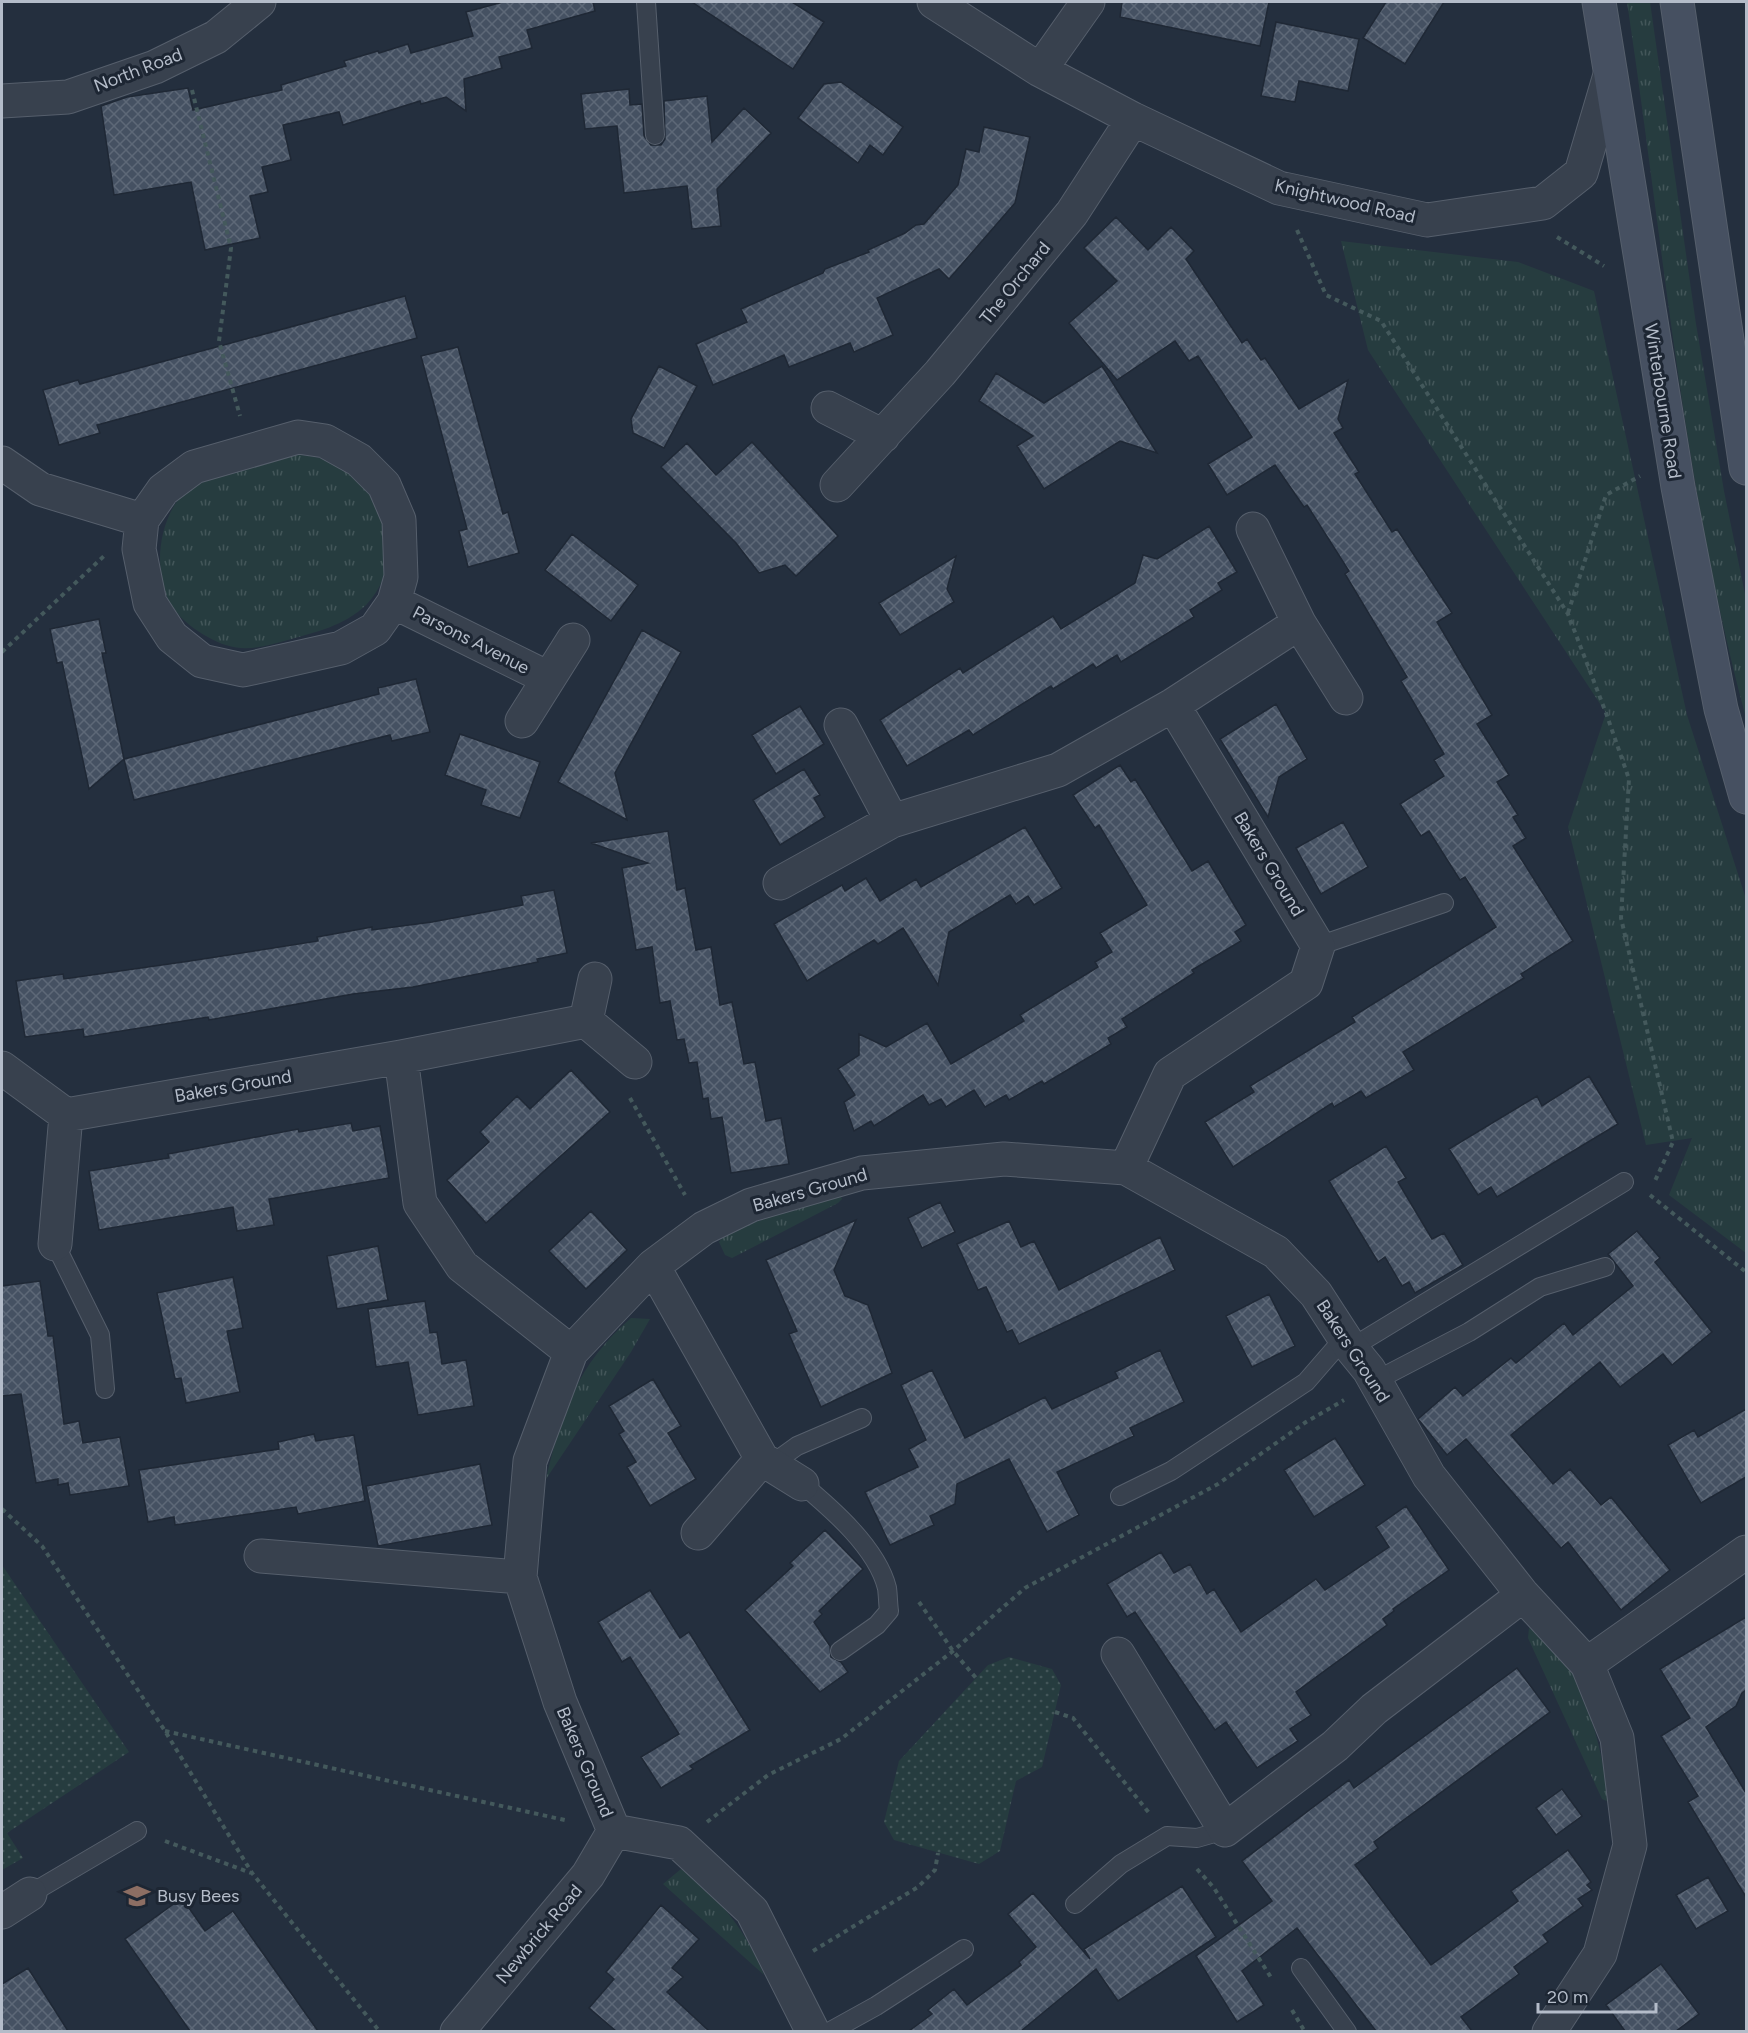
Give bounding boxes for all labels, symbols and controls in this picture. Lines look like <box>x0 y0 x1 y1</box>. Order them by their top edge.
street label: North Road <box>91 43 185 97</box>
street label: Knightwood Road <box>1272 174 1418 228</box>
street label: The Orchard <box>975 237 1055 329</box>
street label: Winterbourne Road <box>1640 322 1686 480</box>
street label: Parsons Avenue <box>409 601 533 679</box>
street label: Bakers Ground <box>1229 808 1309 920</box>
street label: Bakers Ground <box>173 1065 293 1107</box>
street label: Bakers Ground <box>750 1163 870 1217</box>
street label: Bakers Ground <box>1312 1295 1394 1407</box>
street label: Bakers Ground <box>552 1703 618 1821</box>
street label: Newbrick Road <box>491 1880 587 1988</box>
school or university icon: Busy Bees <box>122 1881 152 1911</box>
place label: Busy Bees <box>157 1885 239 1907</box>
scale bar <box>1538 1976 1656 2014</box>
text: 20 m <box>1547 1986 1588 2008</box>

